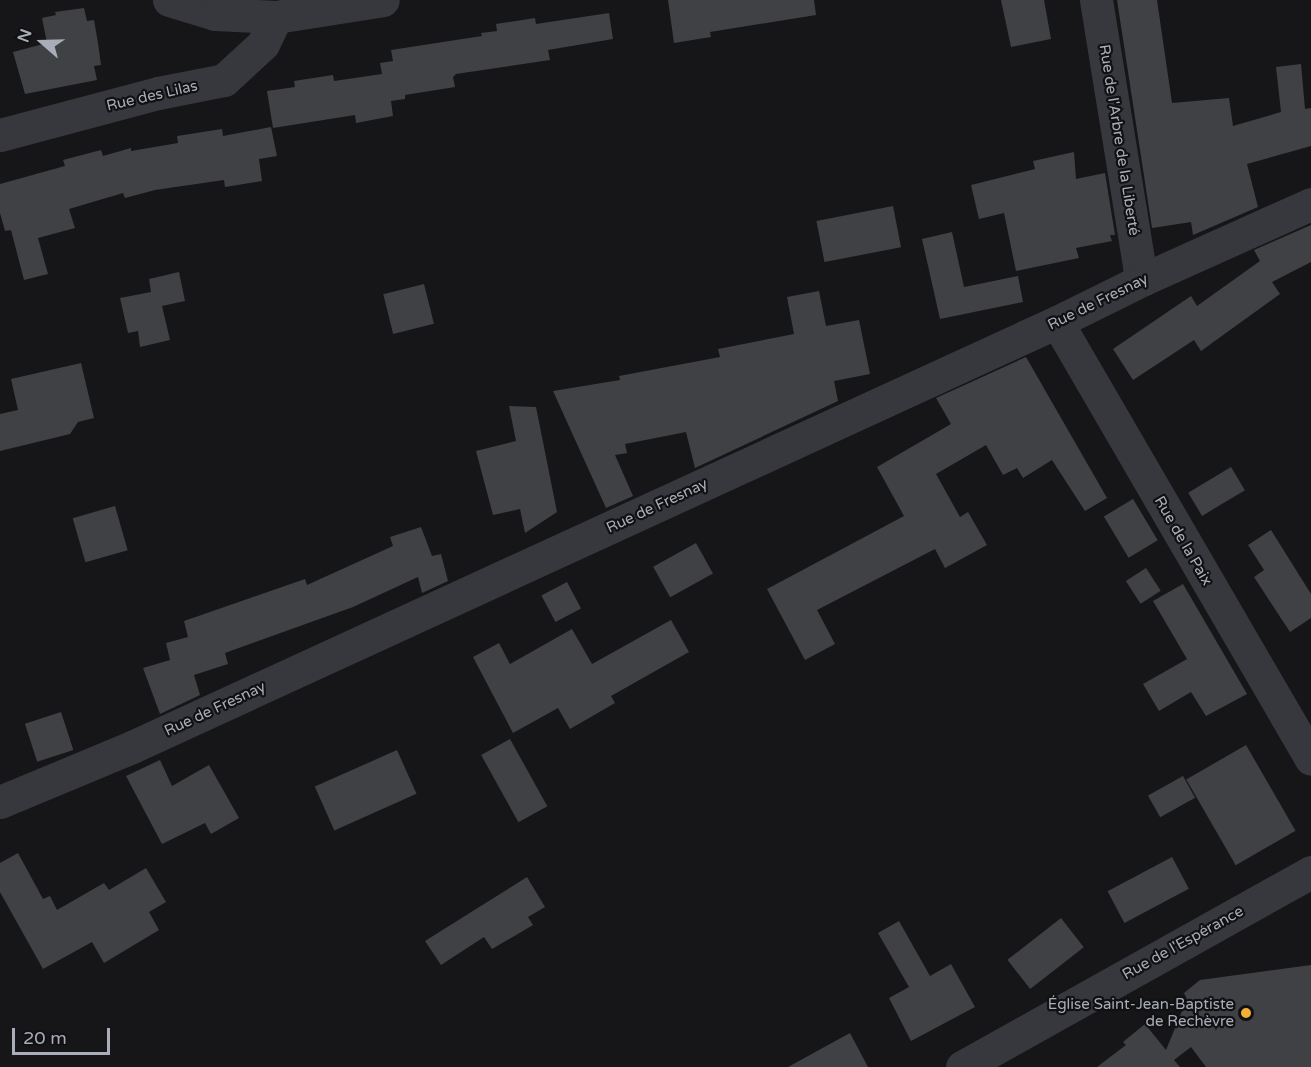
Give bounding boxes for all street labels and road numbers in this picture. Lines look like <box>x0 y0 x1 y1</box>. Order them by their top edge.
street label: Rue de l'Arbre de la Liberté <box>1095 43 1143 237</box>
street label: Rue des Lilas <box>105 77 199 115</box>
street label: Rue de Fresnay <box>1045 270 1151 334</box>
street label: Rue de Fresnay <box>604 475 710 537</box>
street label: Rue de la Paix <box>1150 493 1216 589</box>
street label: Rue de Fresnay <box>162 678 268 740</box>
street label: Rue de l'Espérance <box>1119 902 1247 984</box>

